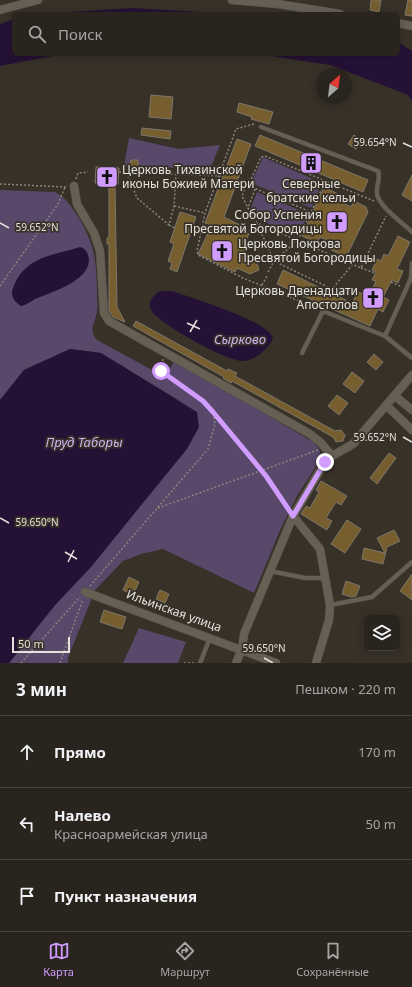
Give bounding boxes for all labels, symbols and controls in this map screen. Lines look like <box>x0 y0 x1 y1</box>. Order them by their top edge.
search box <box>12 12 400 56</box>
icon: search <box>26 23 48 45</box>
text: Поиск <box>58 24 103 44</box>
north arrow <box>316 68 352 104</box>
text: 59.654°N <box>353 135 397 149</box>
building icon: Северные братские кельи <box>298 150 324 176</box>
place label: Церковь Тихвинской иконы Божией Матери <box>122 161 255 192</box>
church icon: Церковь Тихвинской иконы Божией Матери <box>94 164 120 190</box>
place label: Северные братские кельи <box>266 175 356 206</box>
place label: Собор Успения Пресвятой Богородицы <box>184 206 322 237</box>
church icon: Собор Успения Пресвятой Богородицы <box>324 209 350 235</box>
text: 59.652°N <box>15 220 59 234</box>
place label: Церковь Покрова Пресвятой Богородицы <box>238 235 376 266</box>
church icon: Церковь Покрова Пресвятой Богородицы <box>209 238 235 264</box>
place label: Церковь Двенадцати Апостолов <box>235 282 358 313</box>
church icon: Церковь Двенадцати Апостолов <box>360 285 386 311</box>
water label: Сырково <box>214 330 266 348</box>
route start <box>152 362 170 380</box>
text: 59.652°N <box>353 430 397 444</box>
water label: Пруд Таборы <box>46 433 123 451</box>
route end <box>316 453 334 471</box>
text: 59.650°N <box>15 515 59 529</box>
street label: Ильинская улица <box>124 585 224 636</box>
map controls <box>364 615 400 651</box>
button: layers <box>364 615 400 651</box>
scale bar <box>12 635 70 654</box>
text: 50 m <box>18 636 44 651</box>
text: 59.650°N <box>242 641 286 655</box>
text: 3 мин <box>16 678 67 701</box>
text: Пешком · 220 m <box>295 680 396 698</box>
icon: ahead <box>16 741 38 763</box>
text: Прямо <box>54 742 106 762</box>
text: 170 m <box>358 743 396 761</box>
text: Налево <box>54 805 111 825</box>
icon: left <box>16 813 38 835</box>
text: 50 m <box>366 815 396 833</box>
text: Красноармейская улица <box>54 825 208 843</box>
icon: arrive <box>16 885 38 907</box>
text: Пункт назначения <box>54 886 197 906</box>
tab: Карта <box>43 940 74 979</box>
tab: Маршрут <box>160 940 210 979</box>
tab: Сохранённые <box>296 940 369 979</box>

